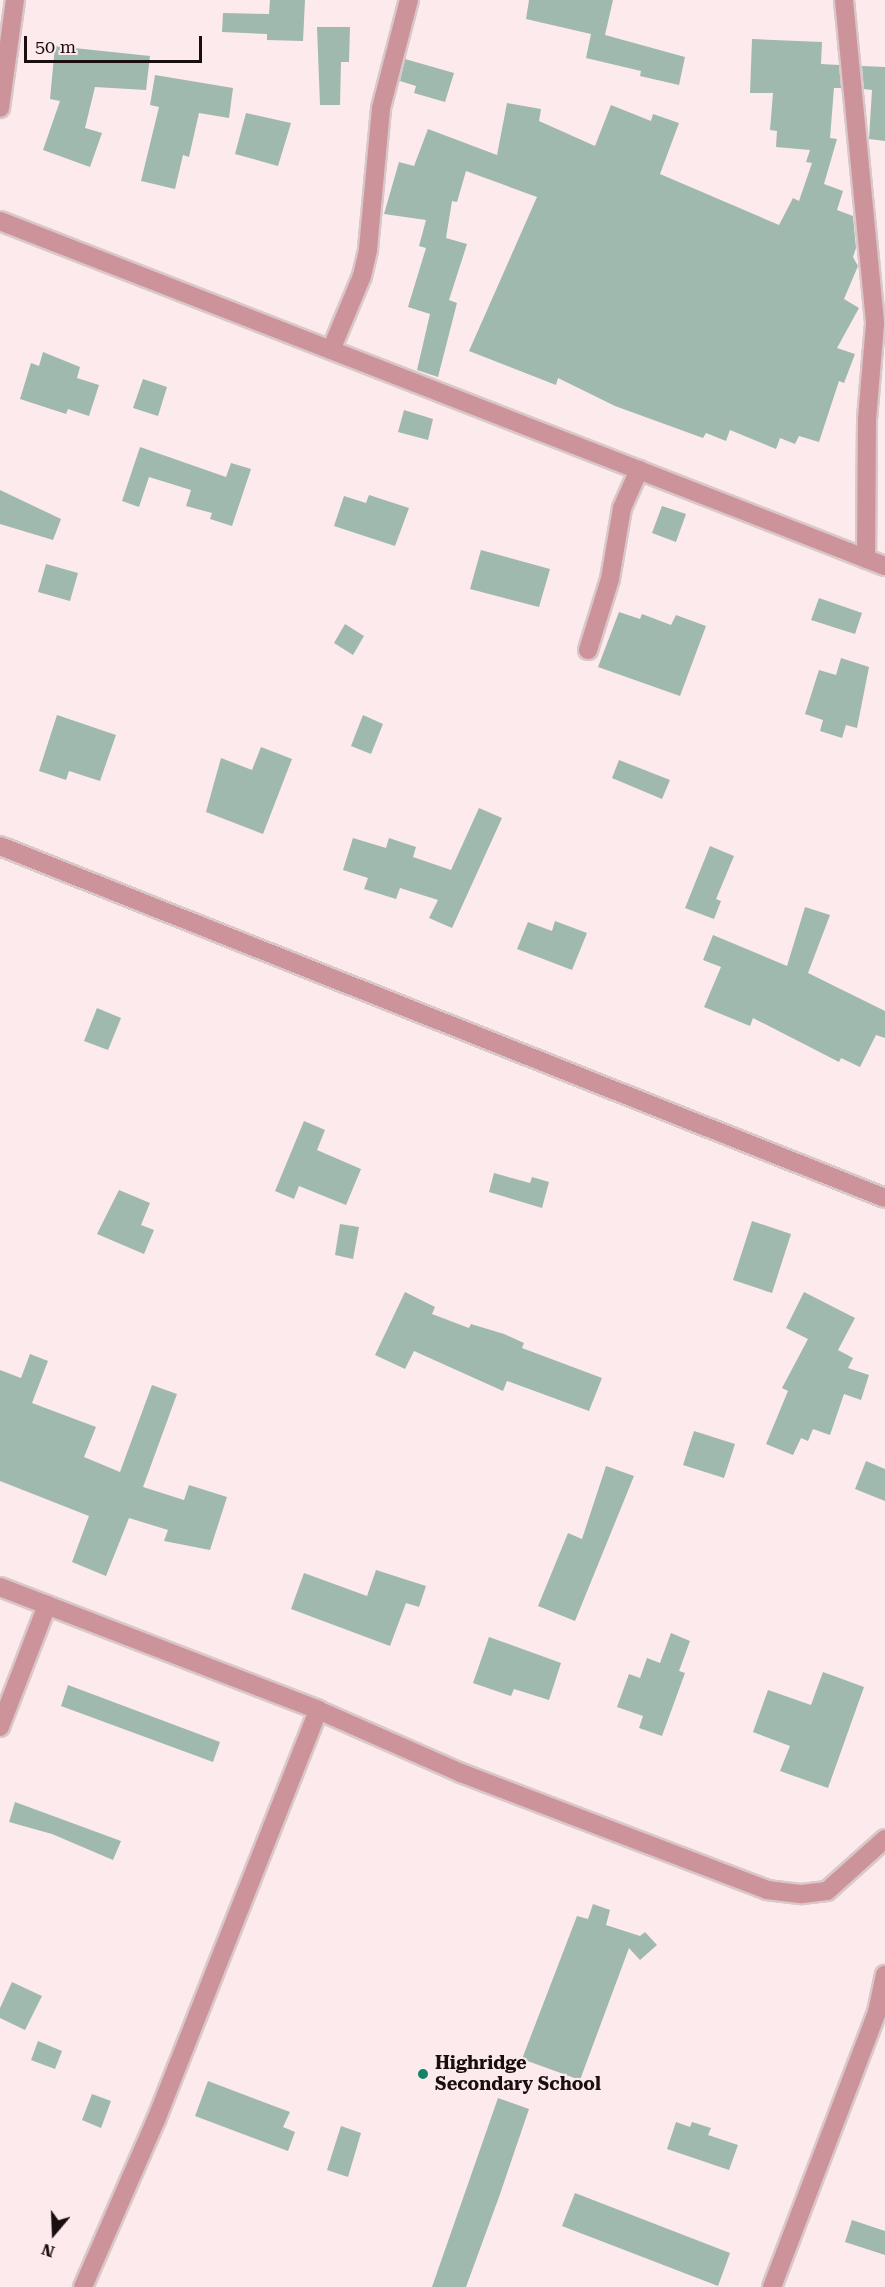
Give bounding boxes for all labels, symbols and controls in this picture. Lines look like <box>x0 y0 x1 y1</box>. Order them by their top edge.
scale bar <box>27 24 206 62</box>
text: 50 m <box>35 36 76 57</box>
place label: Highridge Secondary School <box>435 2053 601 2096</box>
marker: Highridge Secondary School <box>416 2067 430 2081</box>
north arrow <box>24 2203 84 2263</box>
text: N <box>39 2240 57 2261</box>

